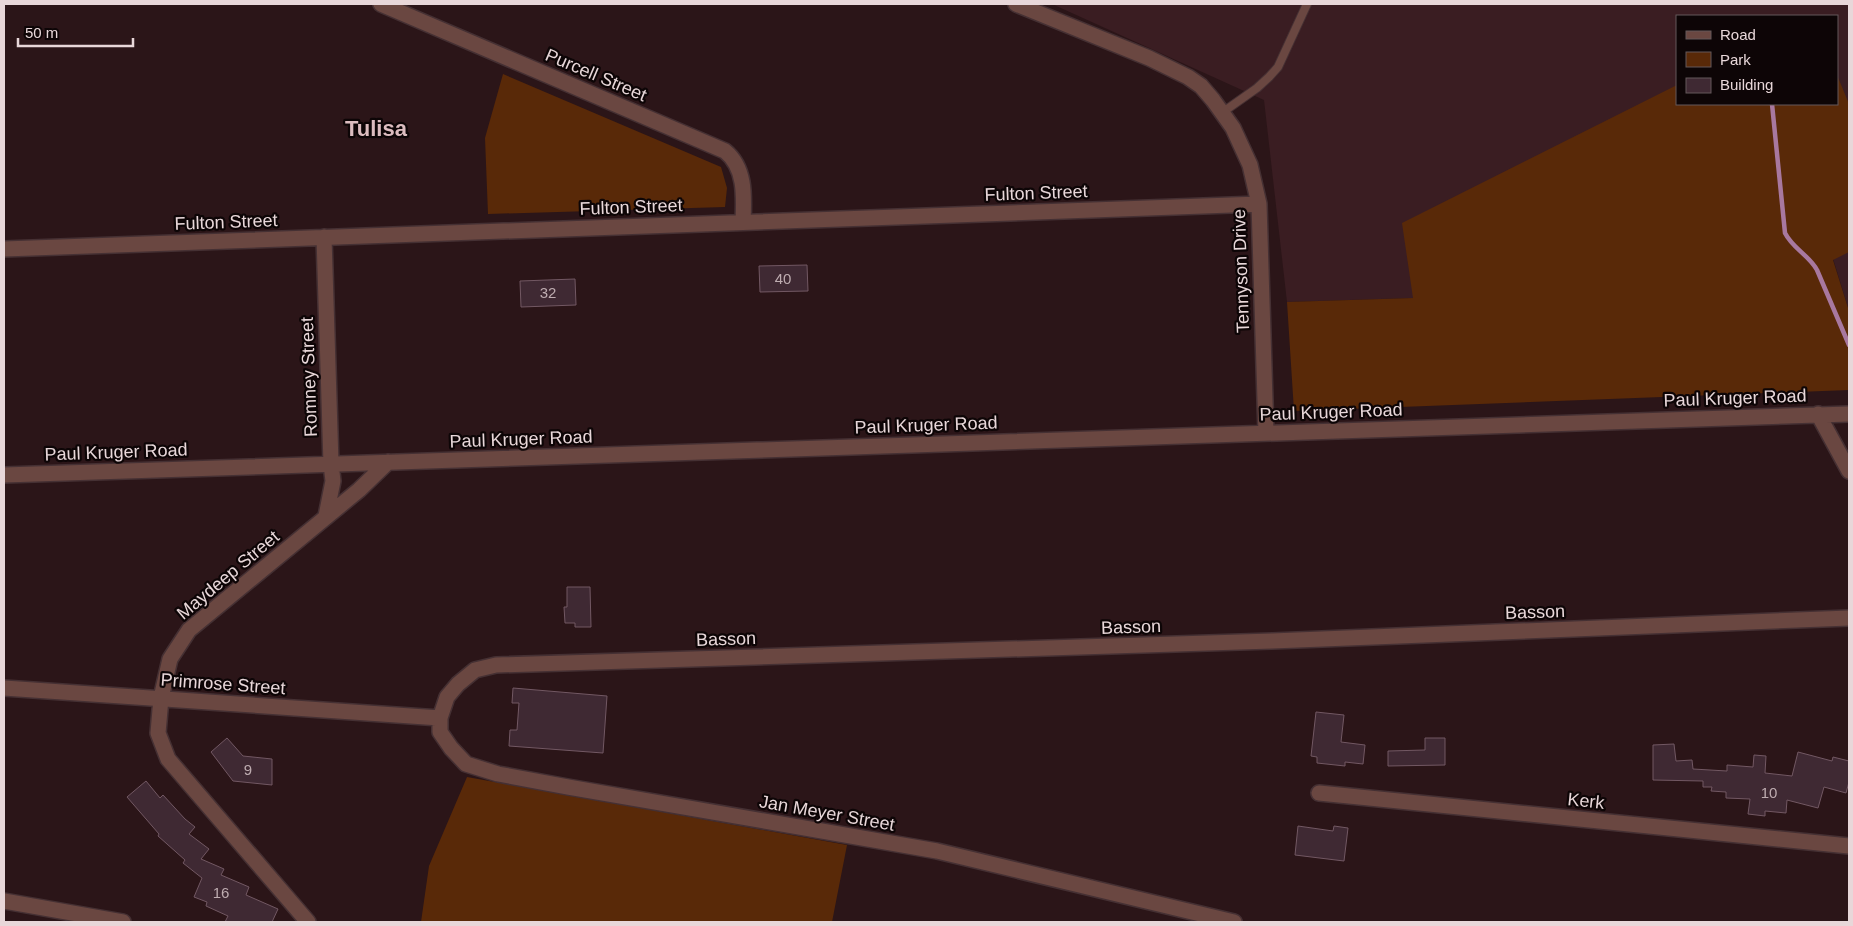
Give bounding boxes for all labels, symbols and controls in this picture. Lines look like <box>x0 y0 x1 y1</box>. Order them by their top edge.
scale bar <box>18 15 132 47</box>
legend <box>1676 15 1838 105</box>
text: 50 m <box>25 24 58 41</box>
text: Road <box>1720 26 1756 43</box>
street label: Purcell Street <box>542 45 650 105</box>
text: Park <box>1720 51 1751 68</box>
text: Building <box>1720 76 1773 93</box>
district label: Tulisa <box>345 116 408 141</box>
street label: Fulton Street <box>984 181 1088 205</box>
street label: Fulton Street <box>579 195 683 219</box>
street label: Tennyson Drive <box>1229 209 1253 333</box>
street label: Fulton Street <box>174 210 278 234</box>
house number: 40 <box>775 270 791 287</box>
house number: 32 <box>540 284 556 301</box>
street label: Romney Street <box>297 317 321 437</box>
street label: Paul Kruger Road <box>1663 386 1807 410</box>
street label: Paul Kruger Road <box>1259 400 1403 424</box>
street label: Paul Kruger Road <box>854 413 998 437</box>
street label: Paul Kruger Road <box>449 427 593 451</box>
street label: Paul Kruger Road <box>44 440 188 464</box>
street label: Maydeep Street <box>173 526 283 624</box>
street label: Basson <box>1505 601 1565 623</box>
street label: Basson <box>1101 616 1161 638</box>
street label: Basson <box>696 628 756 650</box>
street label: Primrose Street <box>160 670 286 698</box>
house number: 9 <box>244 761 252 778</box>
house number: 10 <box>1761 784 1777 801</box>
street label: Kerk <box>1567 789 1606 813</box>
street label: Jan Meyer Street <box>758 791 896 835</box>
house number: 16 <box>213 884 229 901</box>

